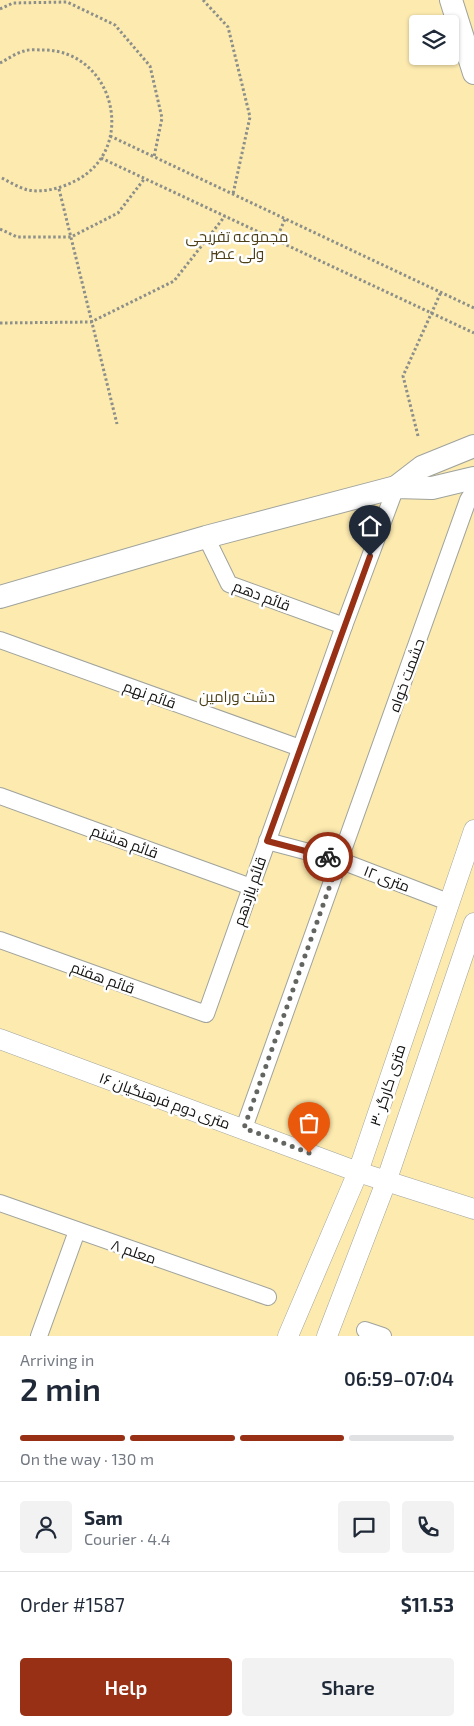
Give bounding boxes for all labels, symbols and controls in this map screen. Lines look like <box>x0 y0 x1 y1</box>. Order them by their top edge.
map controls <box>409 15 459 65</box>
button: layers <box>409 15 459 65</box>
park label: مجموعه تفریحی ولی عصر <box>186 227 288 264</box>
pin <box>349 505 391 556</box>
icon: home <box>356 512 384 540</box>
street label: قائم دهم <box>230 576 293 616</box>
street label: حشمت خواه <box>384 636 429 714</box>
street label: قائم نهم <box>121 676 179 714</box>
park label: دشت ورامین <box>199 687 275 707</box>
street label: قائم هشتم <box>88 821 161 863</box>
courier <box>303 832 353 882</box>
icon: bike <box>314 843 342 871</box>
street label: قائم یازدهم <box>229 854 271 929</box>
street label: ۱۲ متری <box>361 861 413 897</box>
street label: قائم هفتم <box>68 957 137 999</box>
street label: ۳۰ متری کارگر <box>365 1042 411 1129</box>
street label: ۱۶ متری دوم فرهنگیان <box>96 1068 233 1134</box>
pin <box>288 1102 330 1153</box>
icon: bag <box>295 1109 323 1137</box>
street label: معلم ۸ <box>108 1235 159 1269</box>
text: Arriving in <box>20 1350 94 1369</box>
text: 06:59–07:04 <box>344 1367 454 1390</box>
text: 2 min <box>20 1369 101 1407</box>
text: On the way · 130 m <box>20 1449 154 1468</box>
button: person <box>20 1501 72 1553</box>
button: chat <box>338 1501 390 1553</box>
button: phone <box>402 1501 454 1553</box>
text: Sam <box>84 1506 123 1529</box>
text: Courier · 4.4 <box>84 1529 171 1548</box>
text: Order #1587 <box>20 1593 125 1616</box>
text: $11.53 <box>401 1593 454 1616</box>
button: Help <box>20 1658 232 1716</box>
button: Share <box>242 1658 454 1716</box>

